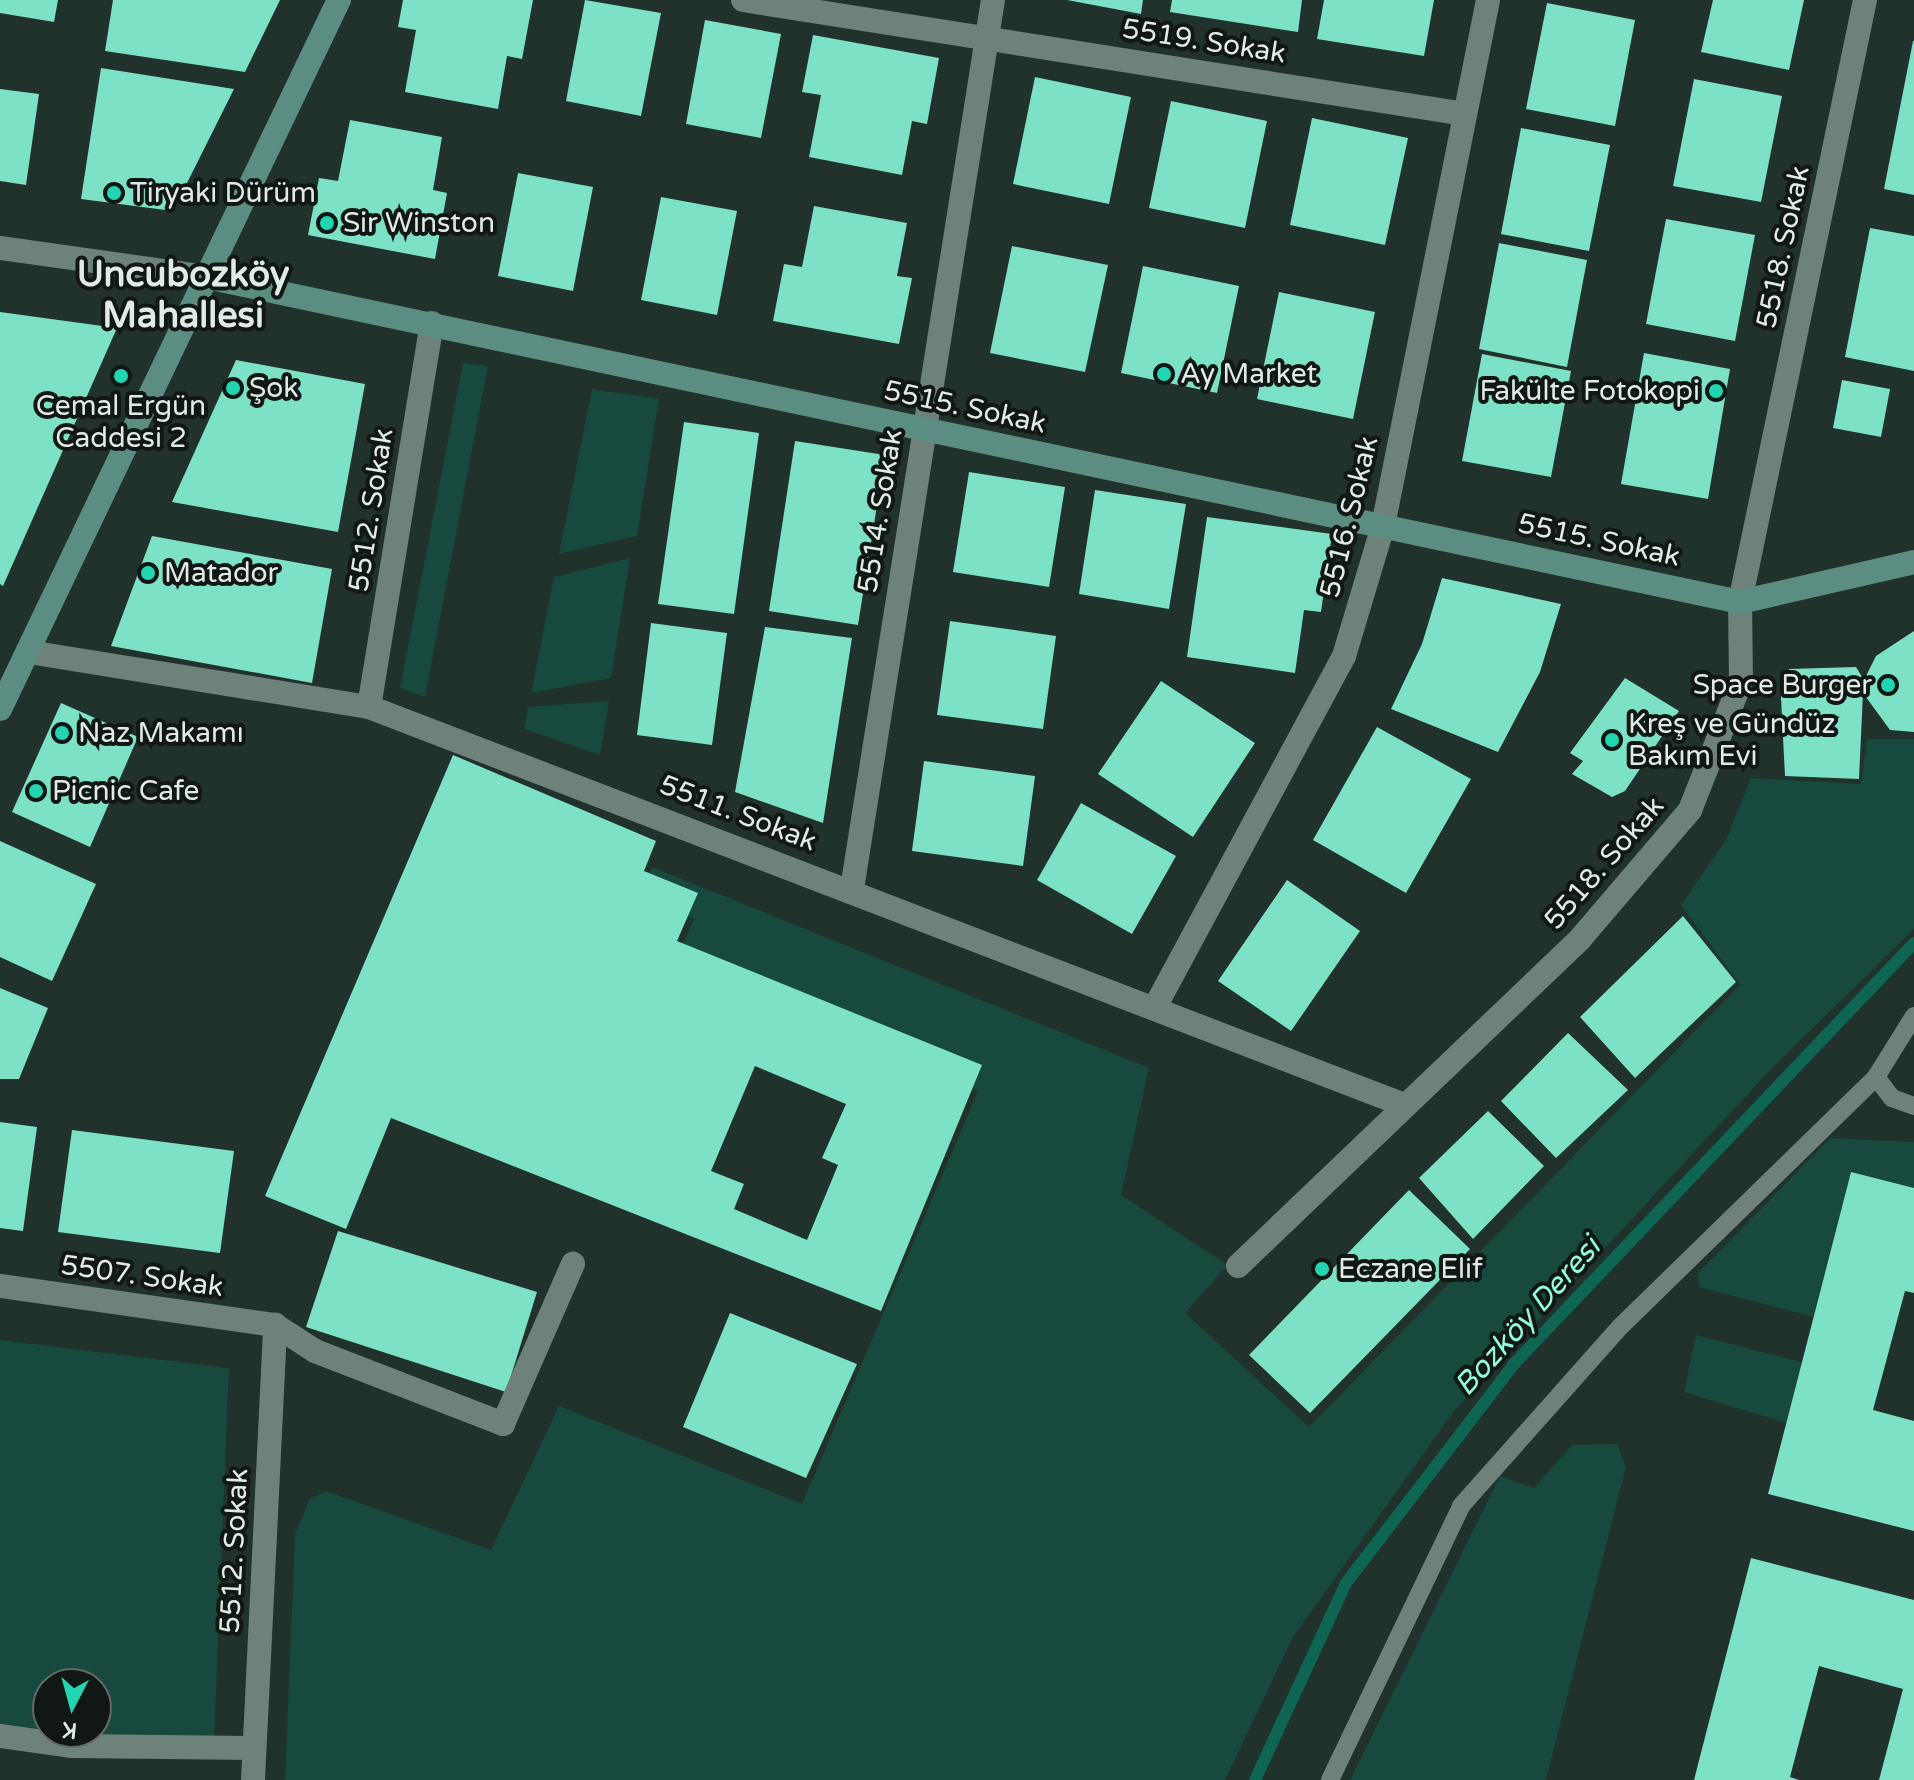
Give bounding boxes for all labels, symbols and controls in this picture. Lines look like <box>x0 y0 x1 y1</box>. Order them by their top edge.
street label: 5519. Sokak <box>1120 11 1288 71</box>
street label: 5518. Sokak <box>1749 163 1817 331</box>
place label: Tiryaki Dürüm <box>130 176 316 210</box>
marker: Tiryaki Dürüm <box>105 184 123 202</box>
place label: Sir Winston <box>343 206 495 240</box>
marker: Sir Winston <box>318 214 336 232</box>
district label: Uncubozköy Mahallesi <box>77 252 289 337</box>
place label: Ay Market <box>1180 357 1317 391</box>
marker: Ay Market <box>1155 365 1173 383</box>
marker: Cemal Ergün Caddesi 2 <box>112 367 130 385</box>
place label: Şok <box>249 371 299 405</box>
street label: 5515. Sokak <box>881 373 1049 441</box>
place label: Fakülte Fotokopi <box>1479 374 1700 408</box>
marker: Şok <box>224 379 242 397</box>
marker: Fakülte Fotokopi <box>1707 382 1725 400</box>
place label: Cemal Ergün Caddesi 2 <box>36 389 206 455</box>
street label: 5512. Sokak <box>341 426 401 594</box>
street label: 5514. Sokak <box>850 427 910 595</box>
street label: 5516. Sokak <box>1313 433 1385 601</box>
street label: 5515. Sokak <box>1515 506 1683 574</box>
place label: Matador <box>164 556 278 590</box>
marker: Matador <box>139 564 157 582</box>
place label: Space Burger <box>1693 668 1872 702</box>
marker: Space Burger <box>1879 676 1897 694</box>
place label: Kreş ve Gündüz Bakım Evi <box>1628 707 1835 773</box>
place label: Naz Makamı <box>78 716 244 750</box>
marker: Naz Makamı <box>53 724 71 742</box>
marker: Kreş ve Gündüz Bakım Evi <box>1603 731 1621 749</box>
street label: 5511. Sokak <box>655 768 821 858</box>
place label: Picnic Cafe <box>52 774 199 808</box>
marker: Picnic Cafe <box>27 782 45 800</box>
street label: 5518. Sokak <box>1537 790 1671 936</box>
water label: Bozköy Deresi <box>1447 1230 1609 1404</box>
street label: 5507. Sokak <box>59 1248 225 1304</box>
place label: Eczane Elif <box>1338 1252 1483 1286</box>
marker: Eczane Elif <box>1313 1260 1331 1278</box>
street label: 5512. Sokak <box>213 1468 255 1634</box>
north arrow <box>32 1668 112 1748</box>
text: K <box>61 1716 78 1744</box>

